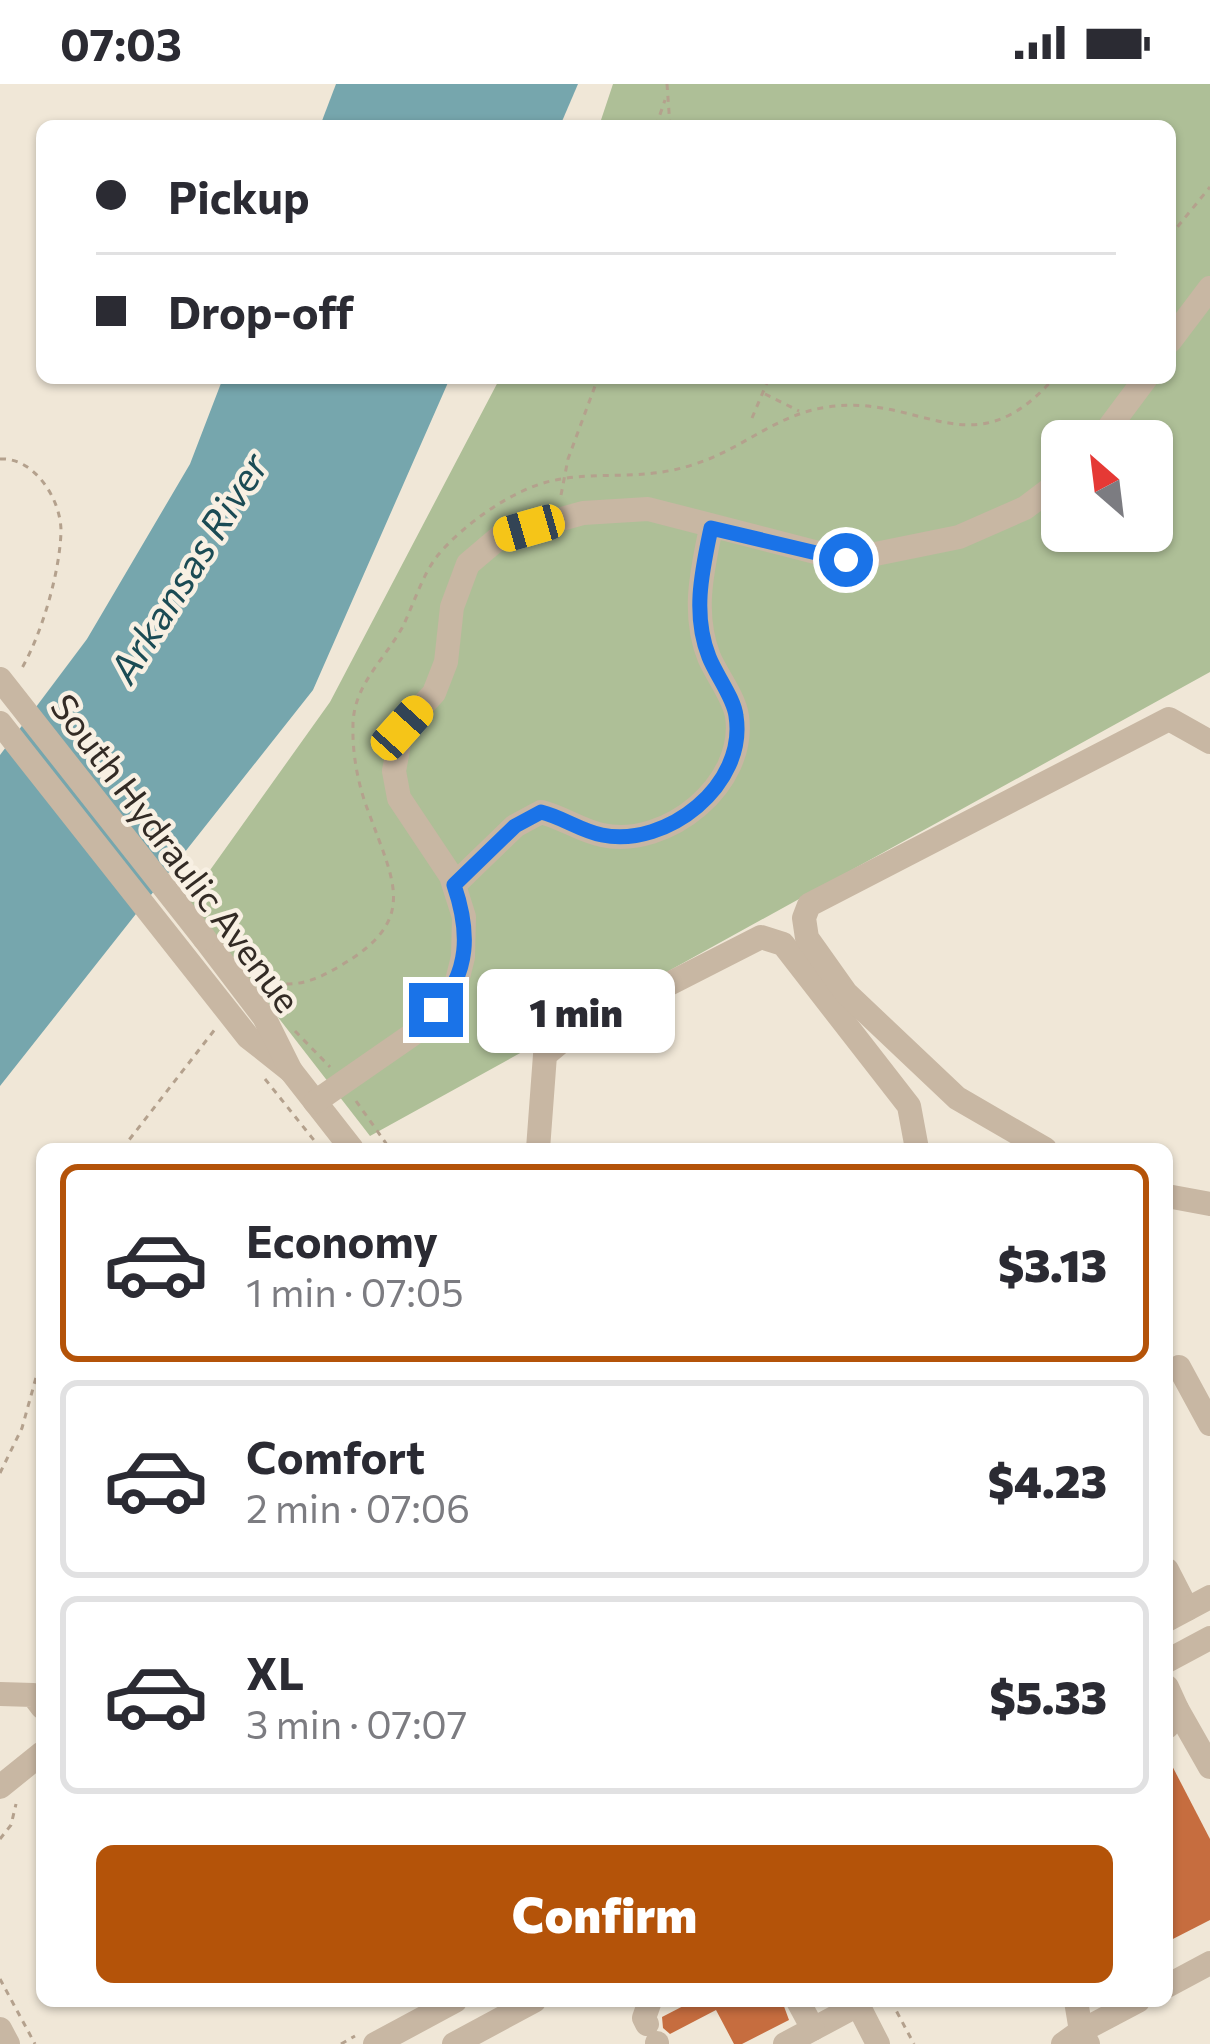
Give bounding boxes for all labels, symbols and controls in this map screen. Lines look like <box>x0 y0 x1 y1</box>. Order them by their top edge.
text: 07:03 <box>60 15 182 70</box>
text: Pickup <box>168 168 310 223</box>
text: Drop-off <box>168 283 354 338</box>
north arrow <box>1041 420 1173 552</box>
map controls <box>1041 420 1173 552</box>
water label: Arkansas River <box>97 442 277 691</box>
car <box>489 501 569 555</box>
route start <box>819 533 873 587</box>
street label: South Hydraulic Avenue <box>43 684 311 1020</box>
car <box>365 689 439 767</box>
callout: 1 min <box>478 968 676 1052</box>
route end <box>409 983 463 1037</box>
text: 1 min <box>529 987 623 1035</box>
icon: car <box>102 1209 210 1317</box>
text: Economy <box>246 1212 438 1267</box>
text: $3.13 <box>998 1236 1107 1291</box>
text: 1 min · 07:05 <box>246 1267 464 1315</box>
icon: car <box>102 1425 210 1533</box>
text: Comfort <box>246 1428 425 1483</box>
text: $4.23 <box>988 1452 1107 1507</box>
text: 2 min · 07:06 <box>246 1483 470 1531</box>
icon: car <box>102 1641 210 1749</box>
text: XL <box>246 1644 304 1699</box>
text: $5.33 <box>990 1668 1107 1723</box>
text: 3 min · 07:07 <box>246 1699 467 1747</box>
button: Confirm <box>96 1845 1113 1983</box>

